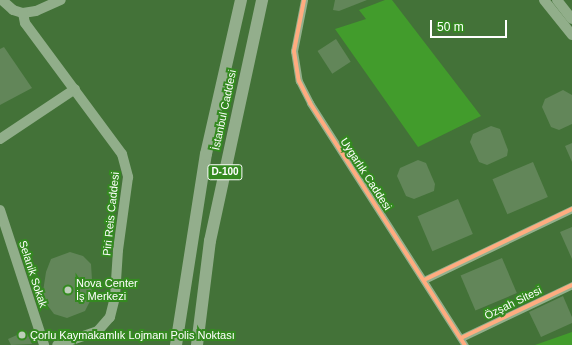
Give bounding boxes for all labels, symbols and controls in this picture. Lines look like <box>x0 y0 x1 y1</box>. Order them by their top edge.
scale bar <box>432 12 509 38</box>
text: 50 m <box>437 20 464 34</box>
street label: İstanbul Caddesi <box>209 69 239 151</box>
street label: Uygarlık Caddesi <box>338 135 394 213</box>
road number: D-100 <box>207 164 243 180</box>
street label: Piri Reis Caddesi <box>100 171 122 257</box>
street label: Selanik Sokak <box>16 239 50 309</box>
place label: Nova Center İş Merkezi <box>76 277 138 303</box>
street label: Özşah Sitesi <box>482 284 544 322</box>
marker: Nova Center İş Merkezi <box>63 285 73 295</box>
place label: Çorlu Kaymakamlık Lojmanı Polis Noktası <box>30 328 235 342</box>
marker: Çorlu Kaymakamlık Lojmanı Polis Noktası <box>17 330 27 340</box>

